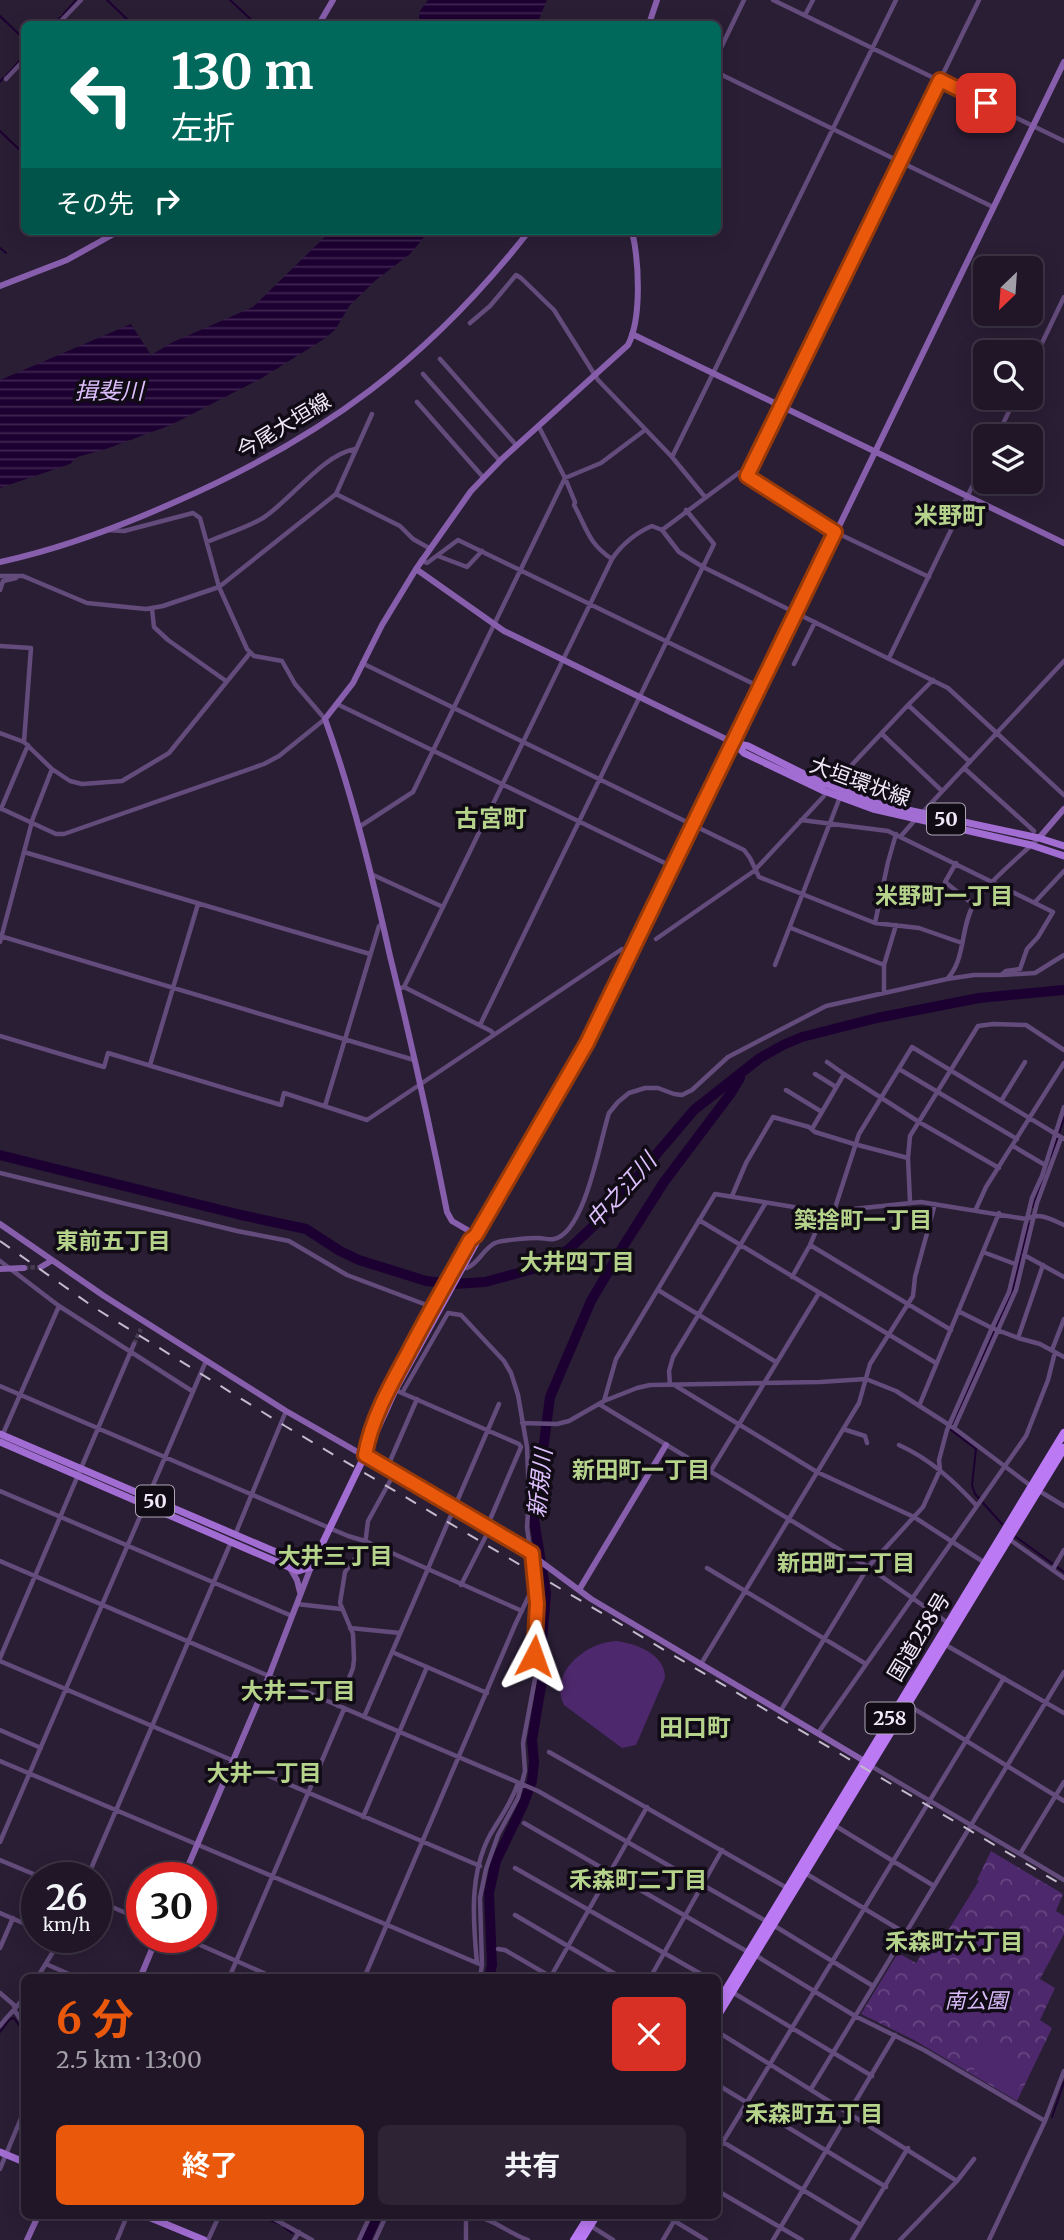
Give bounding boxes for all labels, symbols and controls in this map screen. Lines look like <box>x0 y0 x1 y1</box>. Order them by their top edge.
text: 130 m <box>171 41 314 102</box>
icon: left <box>56 49 147 140</box>
pin <box>956 73 1016 133</box>
icon: arrive <box>967 84 1005 122</box>
text: 左折 <box>171 108 235 148</box>
icon: right <box>148 182 186 220</box>
text: その先 <box>56 187 134 220</box>
north arrow <box>973 256 1043 326</box>
map controls <box>973 256 1043 494</box>
button: search <box>973 340 1043 410</box>
water label: 揖斐川 <box>75 376 147 405</box>
street label: 今尾大垣線 <box>232 387 336 464</box>
button: layers <box>973 424 1043 494</box>
district label: 米野町 <box>914 500 986 531</box>
street label: 大垣環状線 <box>806 751 914 812</box>
district label: 古宮町 <box>455 803 527 834</box>
road number: 50 <box>927 804 965 834</box>
district label: 米野町一丁目 <box>875 881 1013 910</box>
water label: 中之江川 <box>579 1145 664 1235</box>
district label: 築捨町一丁目 <box>794 1205 932 1234</box>
district label: 東前五丁目 <box>56 1226 171 1255</box>
district label: 大井四丁目 <box>520 1247 635 1276</box>
water label: 新規川 <box>521 1444 558 1519</box>
district label: 新田町一丁目 <box>572 1455 710 1484</box>
road number: 50 <box>136 1485 174 1516</box>
district label: 大井三丁目 <box>278 1541 393 1570</box>
district label: 新田町二丁目 <box>777 1548 915 1577</box>
street label: 国道258号 <box>881 1587 956 1686</box>
position arrow <box>497 1619 571 1693</box>
district label: 大井二丁目 <box>241 1676 356 1705</box>
road number: 258 <box>866 1702 914 1734</box>
district label: 田口町 <box>659 1712 731 1743</box>
district label: 大井一丁目 <box>207 1758 322 1787</box>
speed limit sign: 30 <box>126 1862 217 1953</box>
district label: 禾森町二丁目 <box>569 1865 707 1894</box>
text: 26 <box>46 1876 87 1920</box>
text: km/h <box>43 1913 90 1936</box>
district label: 禾森町六丁目 <box>885 1927 1023 1956</box>
park label: 南公園 <box>945 1987 1010 2014</box>
text: 6 分 <box>56 1993 134 2045</box>
button: close <box>612 1997 686 2071</box>
text: 2.5 km · 13:00 <box>56 2045 202 2074</box>
district label: 禾森町五丁目 <box>745 2099 883 2128</box>
button: 終了 <box>56 2125 364 2205</box>
button: 共有 <box>378 2125 686 2205</box>

